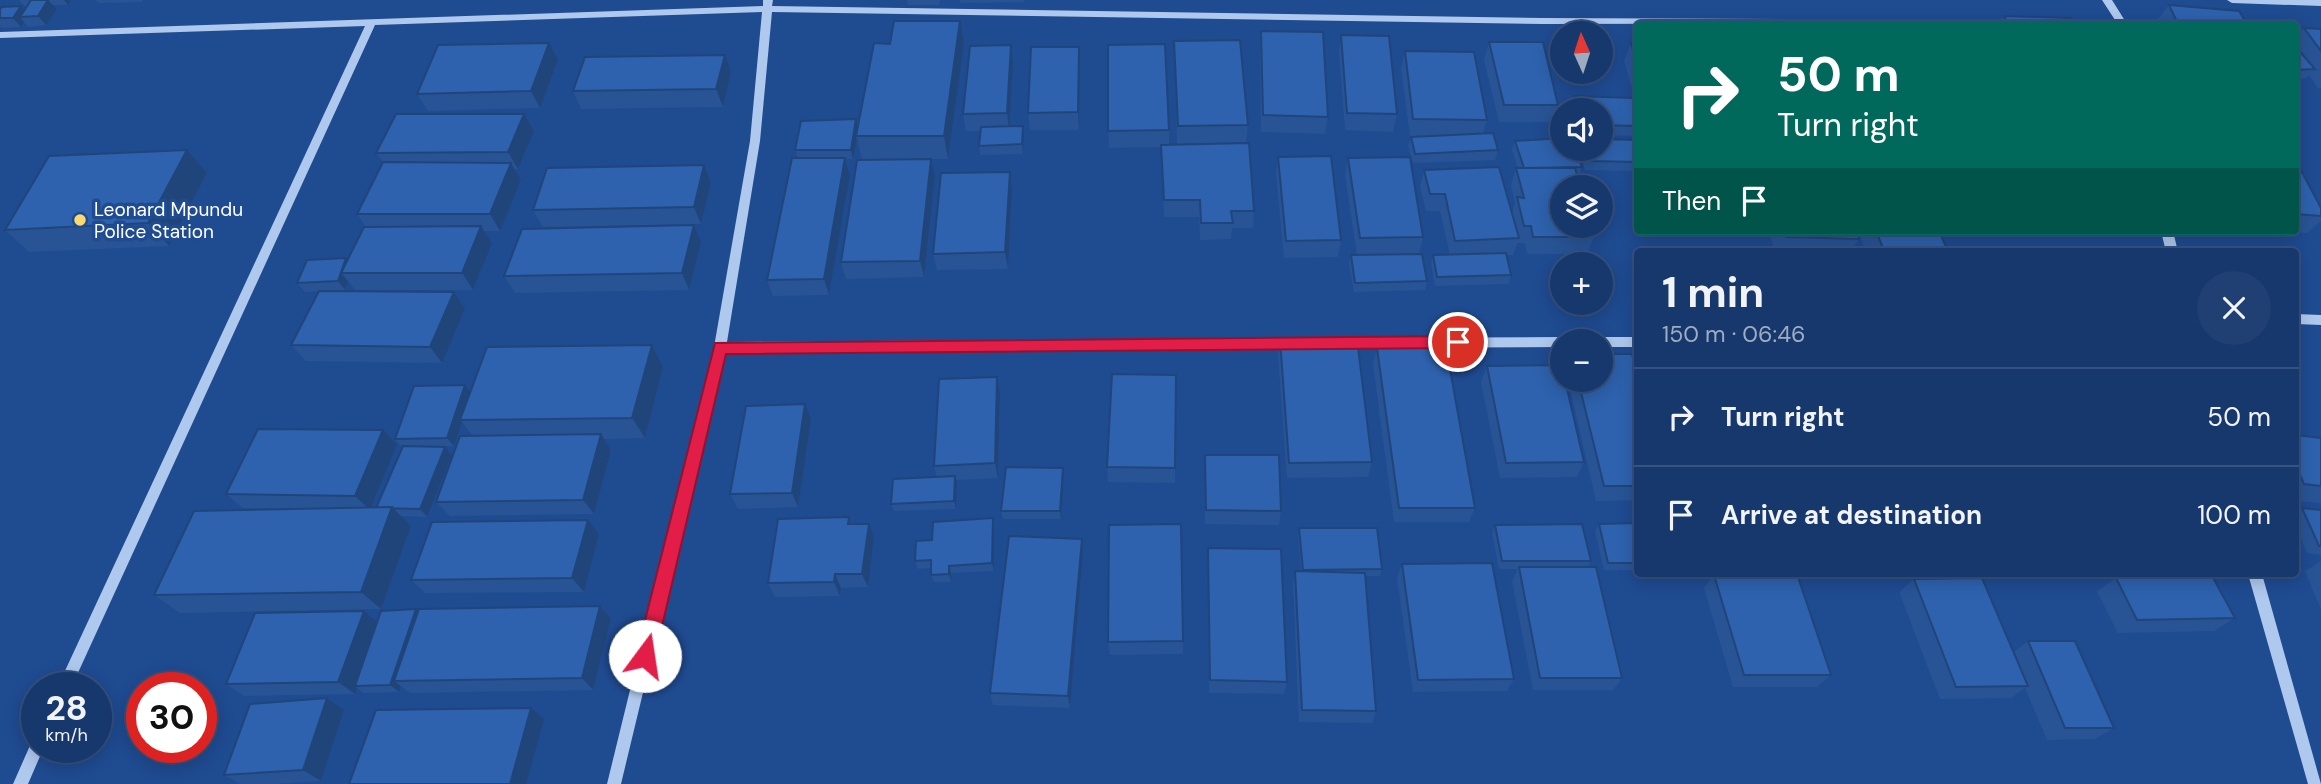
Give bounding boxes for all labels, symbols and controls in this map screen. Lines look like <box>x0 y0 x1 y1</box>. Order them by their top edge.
north arrow <box>1550 21 1614 84</box>
map controls <box>1550 21 1613 392</box>
text: 50 m <box>1777 42 1900 106</box>
icon: right <box>1662 49 1753 140</box>
button: sound <box>1550 98 1613 161</box>
text: Turn right <box>1777 104 1919 146</box>
button: layers <box>1550 175 1613 238</box>
icon: arrive <box>1735 182 1773 220</box>
text: Then <box>1662 184 1721 218</box>
place label: Leonard Mpundu Police Station <box>94 197 243 244</box>
marker: Leonard Mpundu Police Station <box>72 212 88 228</box>
button: + <box>1550 252 1613 315</box>
text: 1 min <box>1662 265 1764 320</box>
button: close <box>2197 271 2271 345</box>
pin <box>1428 312 1488 372</box>
text: 150 m · 06:46 <box>1662 319 1806 349</box>
icon: arrive <box>1439 323 1477 361</box>
button: − <box>1550 329 1613 392</box>
icon: right <box>1662 398 1700 436</box>
text: Turn right <box>1721 400 1845 434</box>
text: 50 m <box>2207 400 2271 434</box>
icon: arrive <box>1662 496 1700 534</box>
text: Arrive at destination <box>1721 498 1982 532</box>
text: 100 m <box>2197 498 2271 532</box>
position arrow <box>608 619 682 693</box>
speed limit sign: 30 <box>126 672 217 763</box>
text: 28 <box>45 685 88 731</box>
text: km/h <box>45 723 88 747</box>

